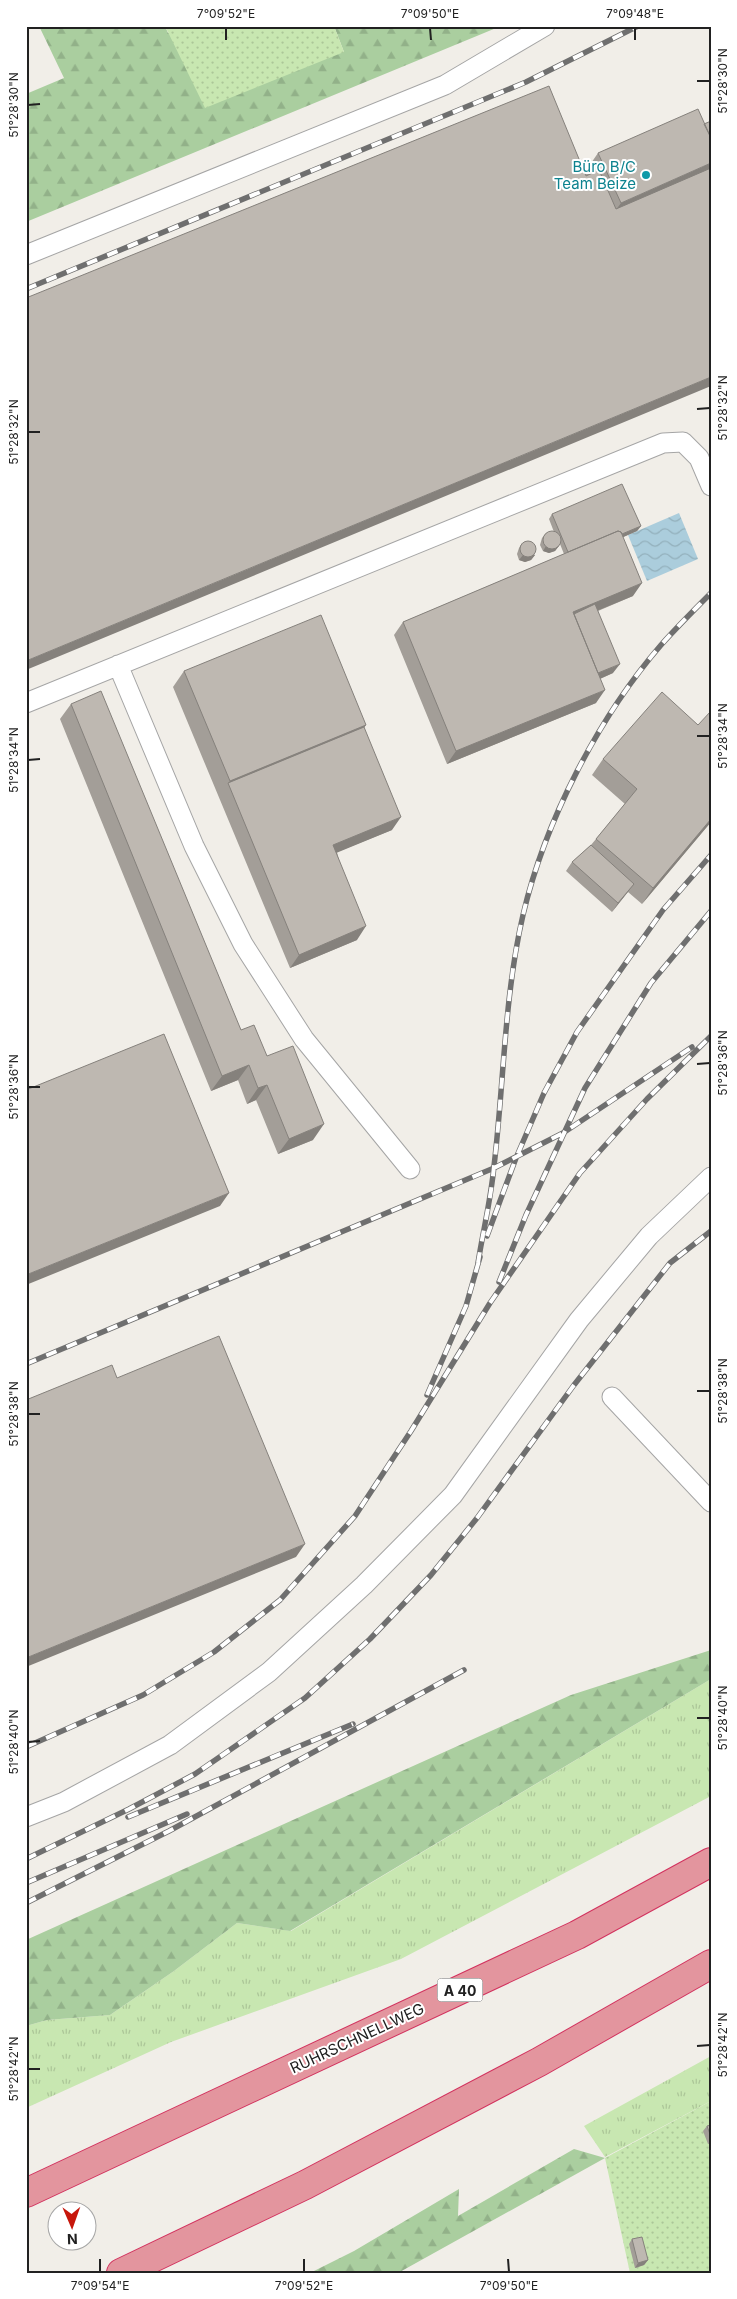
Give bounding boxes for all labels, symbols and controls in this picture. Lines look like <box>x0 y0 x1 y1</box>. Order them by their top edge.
text: 7°09'52"E <box>197 6 255 21</box>
text: 7°09'50"E <box>401 6 459 21</box>
text: 7°09'48"E <box>606 6 664 21</box>
text: 51°28'30"N <box>715 48 730 114</box>
text: 51°28'30"N <box>6 72 21 138</box>
place label: Büro B/C Team Beize <box>554 157 636 193</box>
marker: Büro B/C Team Beize <box>640 169 652 181</box>
text: 51°28'32"N <box>715 375 730 441</box>
text: 51°28'32"N <box>6 399 21 465</box>
text: 51°28'34"N <box>715 703 730 769</box>
text: 51°28'34"N <box>6 727 21 793</box>
text: 51°28'36"N <box>715 1030 730 1096</box>
text: 51°28'36"N <box>6 1054 21 1120</box>
text: 51°28'38"N <box>715 1358 730 1424</box>
text: 51°28'38"N <box>6 1381 21 1447</box>
text: 51°28'40"N <box>715 1685 730 1751</box>
text: 51°28'40"N <box>6 1709 21 1775</box>
road number: A 40 <box>438 1978 482 2002</box>
street label: RUHRSCHNELLWEG <box>287 1999 427 2077</box>
text: 51°28'42"N <box>715 2013 730 2077</box>
text: 51°28'42"N <box>6 2037 21 2101</box>
north arrow <box>48 2202 98 2252</box>
text: N <box>67 2231 78 2248</box>
text: 7°09'54"E <box>71 2278 129 2293</box>
text: 7°09'52"E <box>275 2278 333 2293</box>
text: 7°09'50"E <box>480 2278 538 2293</box>

